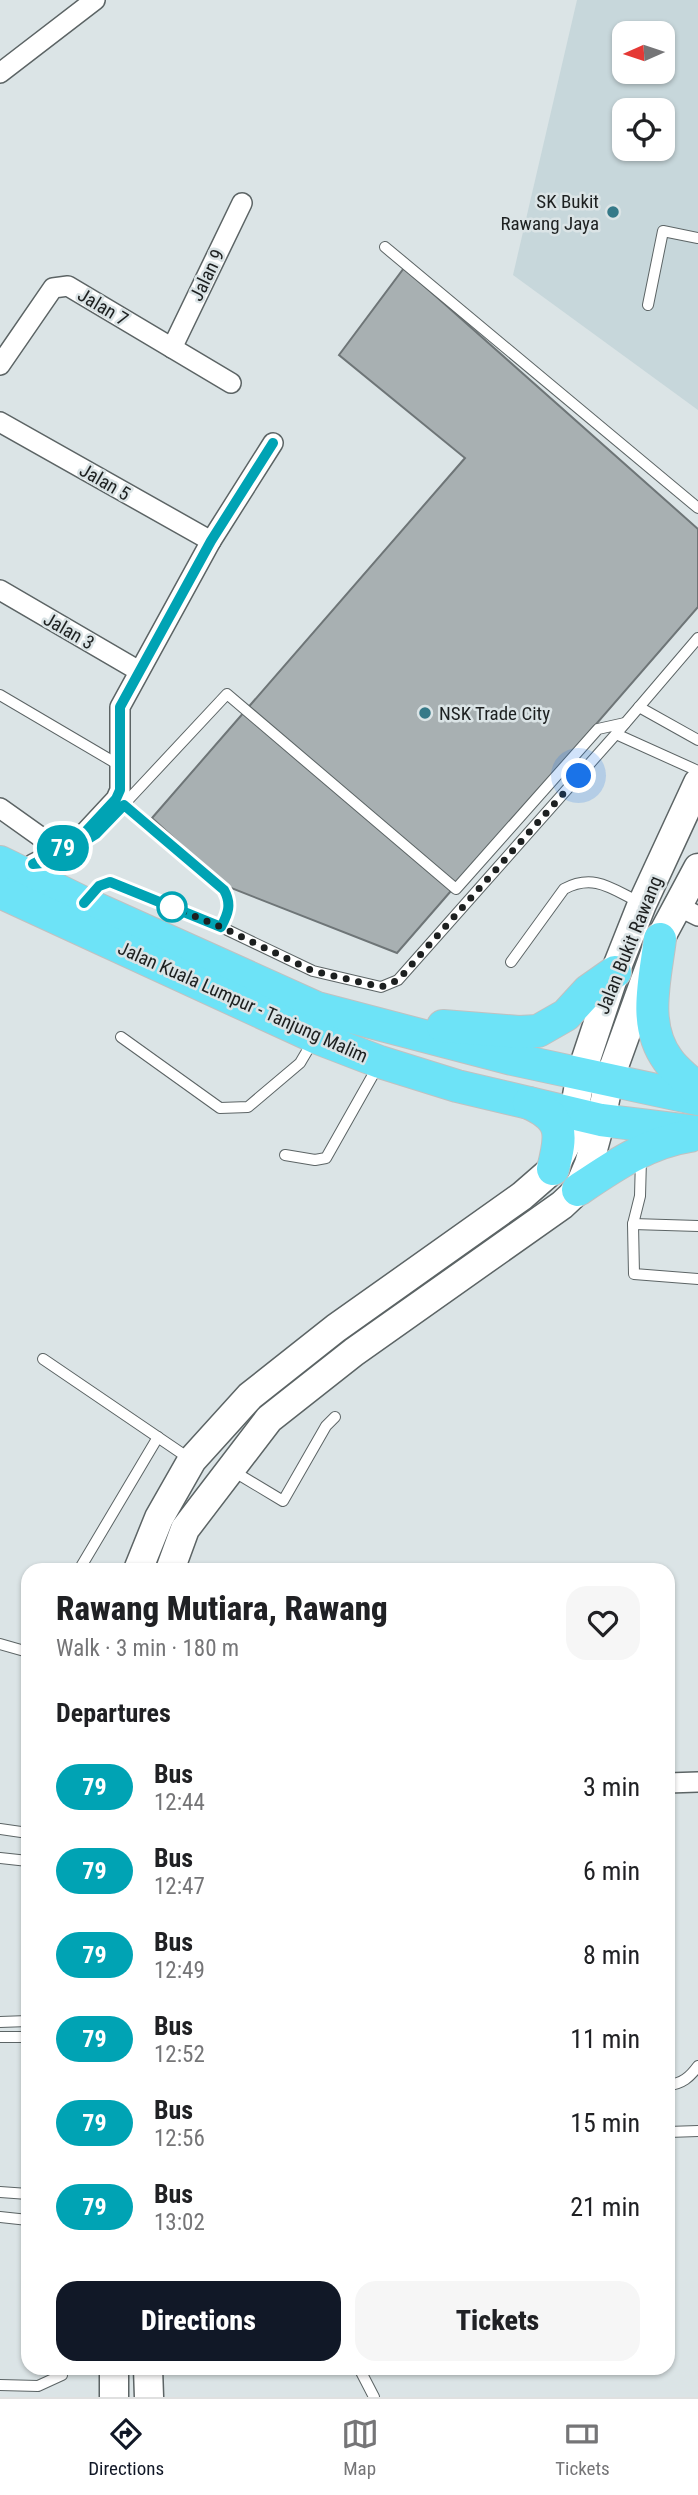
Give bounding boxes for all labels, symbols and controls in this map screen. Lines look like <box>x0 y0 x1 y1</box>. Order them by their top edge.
north arrow <box>612 21 676 84</box>
map controls <box>612 21 675 161</box>
button: locate <box>612 98 675 161</box>
place label: SK Bukit Rawang Jaya <box>500 190 599 235</box>
marker: SK Bukit Rawang Jaya <box>605 204 621 220</box>
street label: Jalan 9 <box>185 245 229 305</box>
street label: Jalan 7 <box>74 283 132 331</box>
street label: Jalan 5 <box>76 458 134 506</box>
street label: Jalan 3 <box>40 607 98 655</box>
place label: NSK Trade City <box>439 702 550 725</box>
marker: NSK Trade City <box>417 705 433 721</box>
your location <box>561 758 596 793</box>
line badge: 79 <box>32 825 94 871</box>
text: 79 <box>51 834 75 862</box>
street label: Jalan Bukit Rawang <box>591 873 667 1017</box>
unlabelled marker <box>157 892 187 922</box>
street label: Jalan Kuala Lumpur - Tanjung Malim <box>114 936 372 1068</box>
button: heart <box>566 1586 640 1660</box>
text: Rawang Mutiara, Rawang <box>56 1589 388 1628</box>
text: Walk · 3 min · 180 m <box>56 1635 239 1662</box>
text: Departures <box>56 1698 171 1728</box>
text: Bus <box>154 1759 193 1789</box>
text: 3 min <box>583 1772 640 1802</box>
text: 79 <box>82 1773 107 1801</box>
text: 12:44 <box>154 1789 205 1816</box>
text: Bus <box>154 1843 193 1873</box>
text: 6 min <box>583 1856 640 1886</box>
text: 79 <box>82 1857 107 1885</box>
text: 12:47 <box>154 1873 205 1900</box>
text: Bus <box>154 1927 193 1957</box>
text: 8 min <box>583 1940 640 1970</box>
text: 79 <box>82 1941 107 1969</box>
text: 12:49 <box>154 1957 205 1984</box>
text: Bus <box>154 2011 193 2041</box>
text: 11 min <box>570 2024 640 2054</box>
text: 79 <box>82 2025 107 2053</box>
text: 12:52 <box>154 2041 205 2068</box>
text: Bus <box>154 2095 193 2125</box>
text: 15 min <box>570 2108 640 2138</box>
text: 79 <box>82 2109 107 2137</box>
text: 12:56 <box>154 2125 205 2152</box>
text: Bus <box>154 2179 193 2209</box>
text: 21 min <box>570 2192 640 2222</box>
text: 79 <box>82 2193 107 2221</box>
text: 13:02 <box>154 2209 205 2236</box>
button: Directions <box>56 2281 341 2361</box>
button: Tickets <box>355 2281 640 2361</box>
tab: Directions <box>88 2415 164 2480</box>
tab: Map <box>341 2415 379 2480</box>
tab: Tickets <box>555 2415 610 2480</box>

